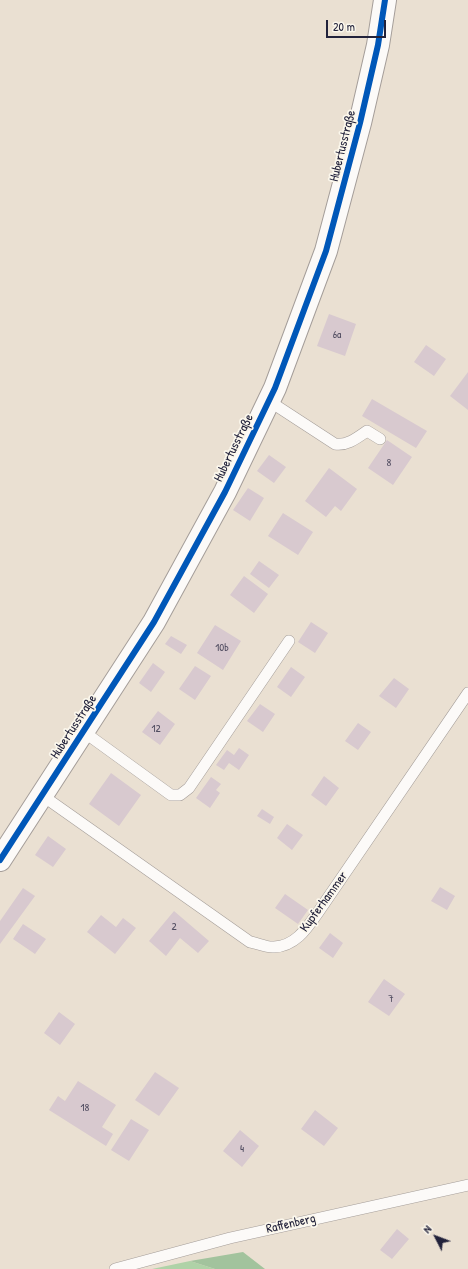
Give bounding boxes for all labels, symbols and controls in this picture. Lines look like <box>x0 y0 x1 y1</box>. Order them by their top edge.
scale bar <box>328 12 388 38</box>
text: 20 m <box>333 18 355 35</box>
street label: Hubertusstraße <box>327 109 359 183</box>
house number: 6a <box>333 328 341 342</box>
street label: Hubertusstraße <box>211 412 257 484</box>
house number: 8 <box>387 456 391 470</box>
house number: 10b <box>215 641 229 655</box>
street label: Hubertusstraße <box>48 692 100 762</box>
house number: 12 <box>151 722 161 736</box>
street label: Kupferhammer <box>297 869 351 935</box>
house number: 2 <box>171 920 177 934</box>
house number: 7 <box>388 992 394 1006</box>
house number: 18 <box>81 1101 89 1115</box>
house number: 4 <box>240 1142 244 1156</box>
street label: Raffenberg <box>265 1211 317 1237</box>
north arrow <box>416 1217 456 1257</box>
text: N <box>420 1222 434 1236</box>

